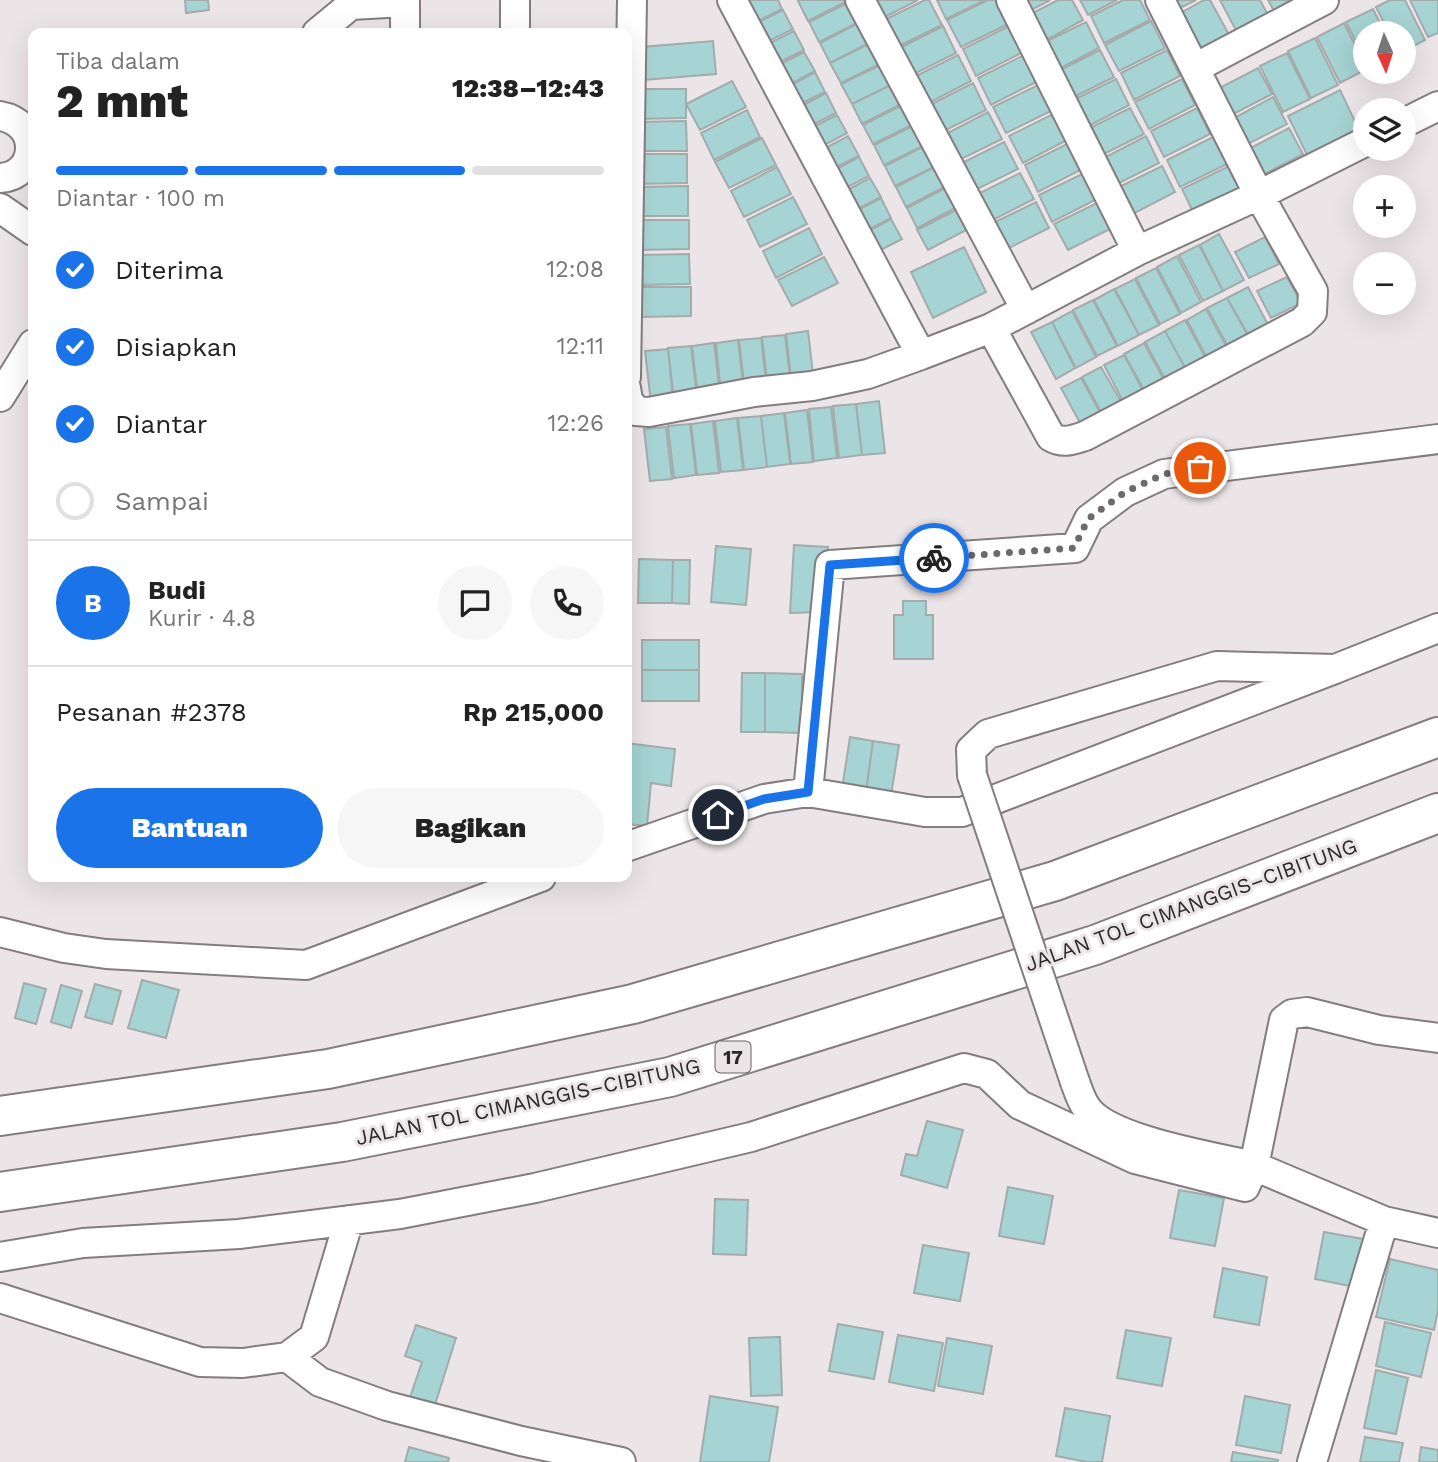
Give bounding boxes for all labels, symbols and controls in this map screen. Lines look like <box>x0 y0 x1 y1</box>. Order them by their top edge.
north arrow <box>1353 21 1416 84</box>
map controls <box>1353 21 1416 315</box>
text: Tiba dalam <box>56 48 180 75</box>
text: 12:38–12:43 <box>452 73 604 103</box>
text: 2 mnt <box>56 74 188 128</box>
button: layers <box>1353 98 1416 161</box>
button: + <box>1353 175 1416 238</box>
text: Diantar · 100 m <box>56 185 225 212</box>
icon: check <box>56 251 94 289</box>
button: − <box>1353 252 1416 315</box>
text: Diterima <box>115 255 223 285</box>
text: 12:08 <box>546 256 604 283</box>
icon: check <box>56 328 94 366</box>
text: Disiapkan <box>115 332 237 362</box>
text: 12:11 <box>557 333 604 360</box>
icon: check <box>56 405 94 443</box>
text: Diantar <box>115 409 207 439</box>
text: 12:26 <box>547 410 604 437</box>
pin <box>1170 438 1230 498</box>
icon: bag <box>1181 449 1219 487</box>
text: Sampai <box>115 486 209 516</box>
courier <box>899 523 969 593</box>
icon: bike <box>915 539 953 577</box>
button: chat <box>438 566 512 640</box>
button: phone <box>530 566 604 640</box>
text: Budi <box>148 575 206 605</box>
text: B <box>84 588 102 618</box>
text: Kurir · 4.8 <box>148 605 256 632</box>
text: Pesanan #2378 <box>56 697 247 727</box>
text: Rp 215,000 <box>463 697 604 727</box>
pin <box>688 785 748 845</box>
button: Bantuan <box>56 788 323 868</box>
button: Bagikan <box>337 788 604 868</box>
icon: home <box>699 796 737 834</box>
street label: JALAN TOL CIMANGGIS–CIBITUNG <box>1021 833 1360 976</box>
road number: 17 <box>716 1042 750 1072</box>
street label: JALAN TOL CIMANGGIS–CIBITUNG <box>353 1053 702 1150</box>

